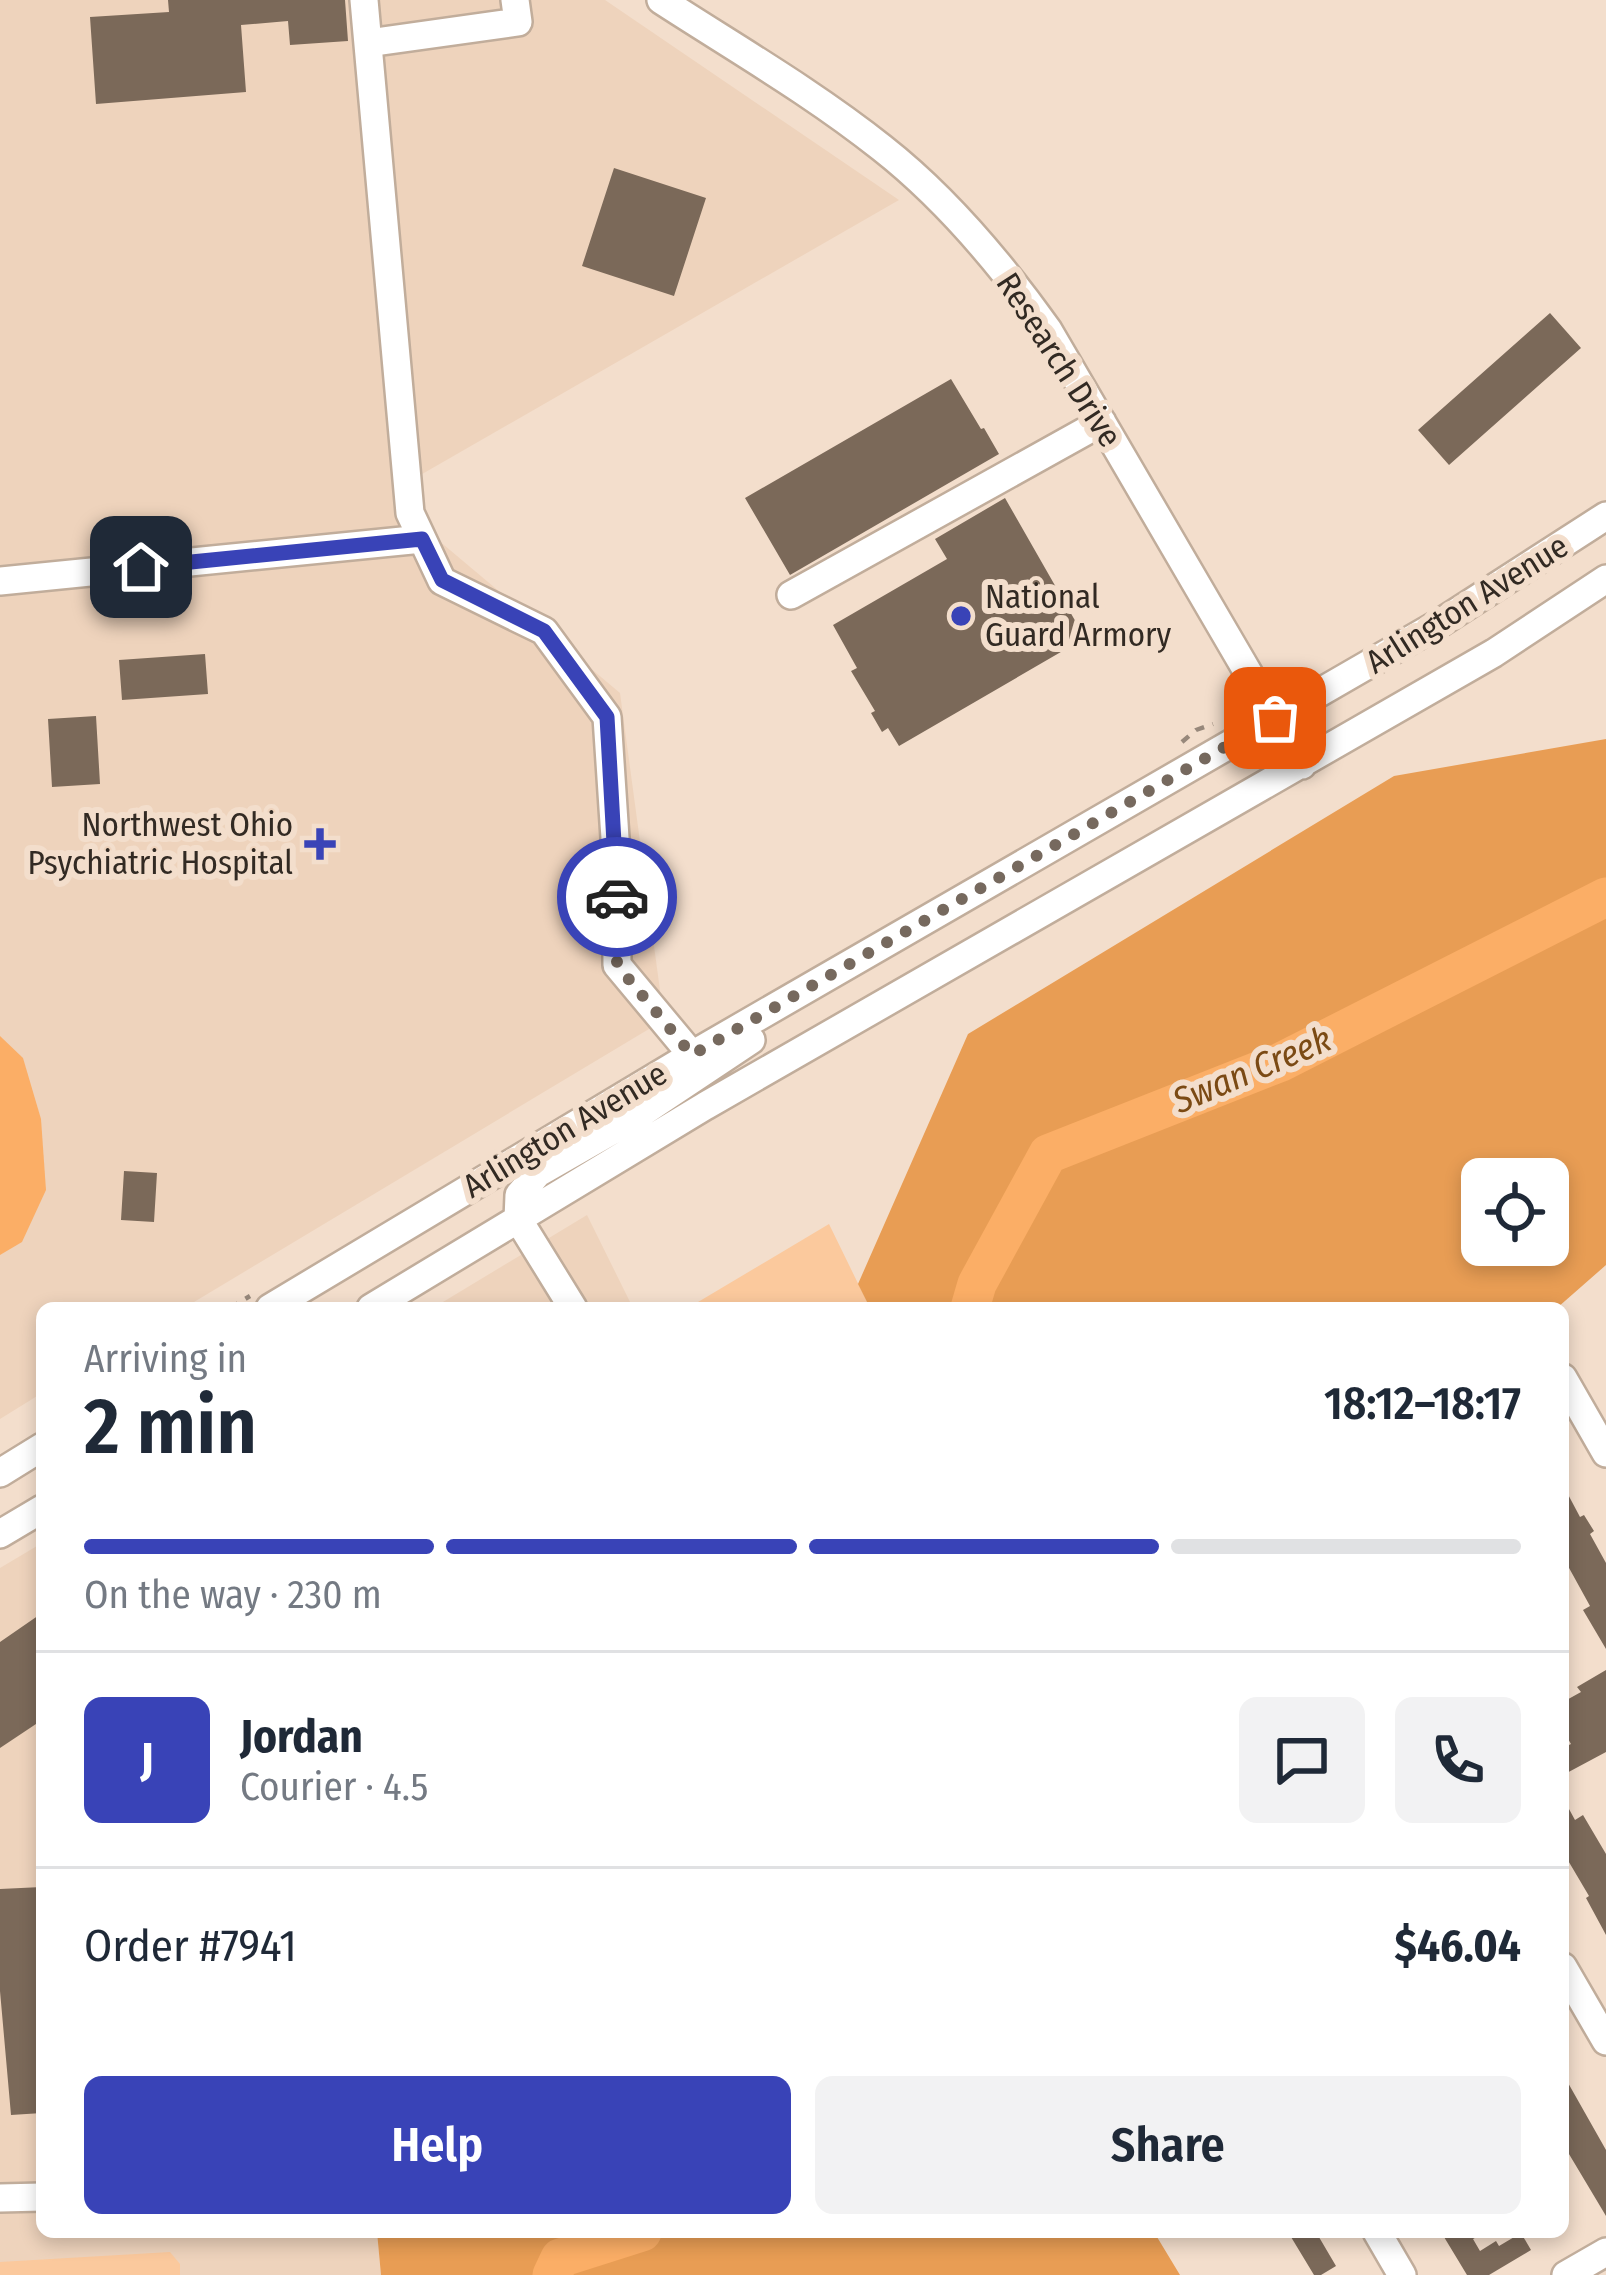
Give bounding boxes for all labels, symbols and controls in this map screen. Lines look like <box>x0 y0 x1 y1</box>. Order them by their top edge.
street label: Research Drive <box>988 265 1130 455</box>
pin <box>90 516 192 618</box>
street label: Arlington Avenue <box>1359 526 1575 682</box>
icon: home <box>108 534 174 600</box>
place label: National Guard Armory <box>985 577 1172 655</box>
marker: National Guard Armory <box>948 603 974 629</box>
pin <box>1224 667 1326 769</box>
icon: bag <box>1242 685 1308 751</box>
place label: Northwest Ohio Psychiatric Hospital <box>27 805 293 883</box>
marker: Northwest Ohio Psychiatric Hospital <box>304 828 336 860</box>
courier <box>557 837 677 957</box>
icon: car <box>584 864 650 930</box>
water label: Swan Creek <box>1165 1017 1338 1123</box>
street label: Arlington Avenue <box>456 1053 674 1207</box>
map controls <box>1461 1158 1569 1266</box>
button: locate <box>1461 1158 1569 1266</box>
text: Arriving in <box>84 1336 247 1382</box>
text: 18:12–18:17 <box>1324 1377 1521 1431</box>
text: 2 min <box>84 1380 257 1474</box>
text: On the way · 230 m <box>84 1572 382 1618</box>
button: chat <box>1239 1697 1365 1823</box>
button: phone <box>1395 1697 1521 1823</box>
text: Jordan <box>240 1710 363 1764</box>
text: J <box>140 1733 154 1787</box>
text: Courier · 4.5 <box>240 1764 428 1810</box>
text: Order #7941 <box>84 1919 297 1973</box>
text: $46.04 <box>1395 1919 1521 1973</box>
button: Help <box>84 2076 791 2214</box>
button: Share <box>815 2076 1521 2214</box>

